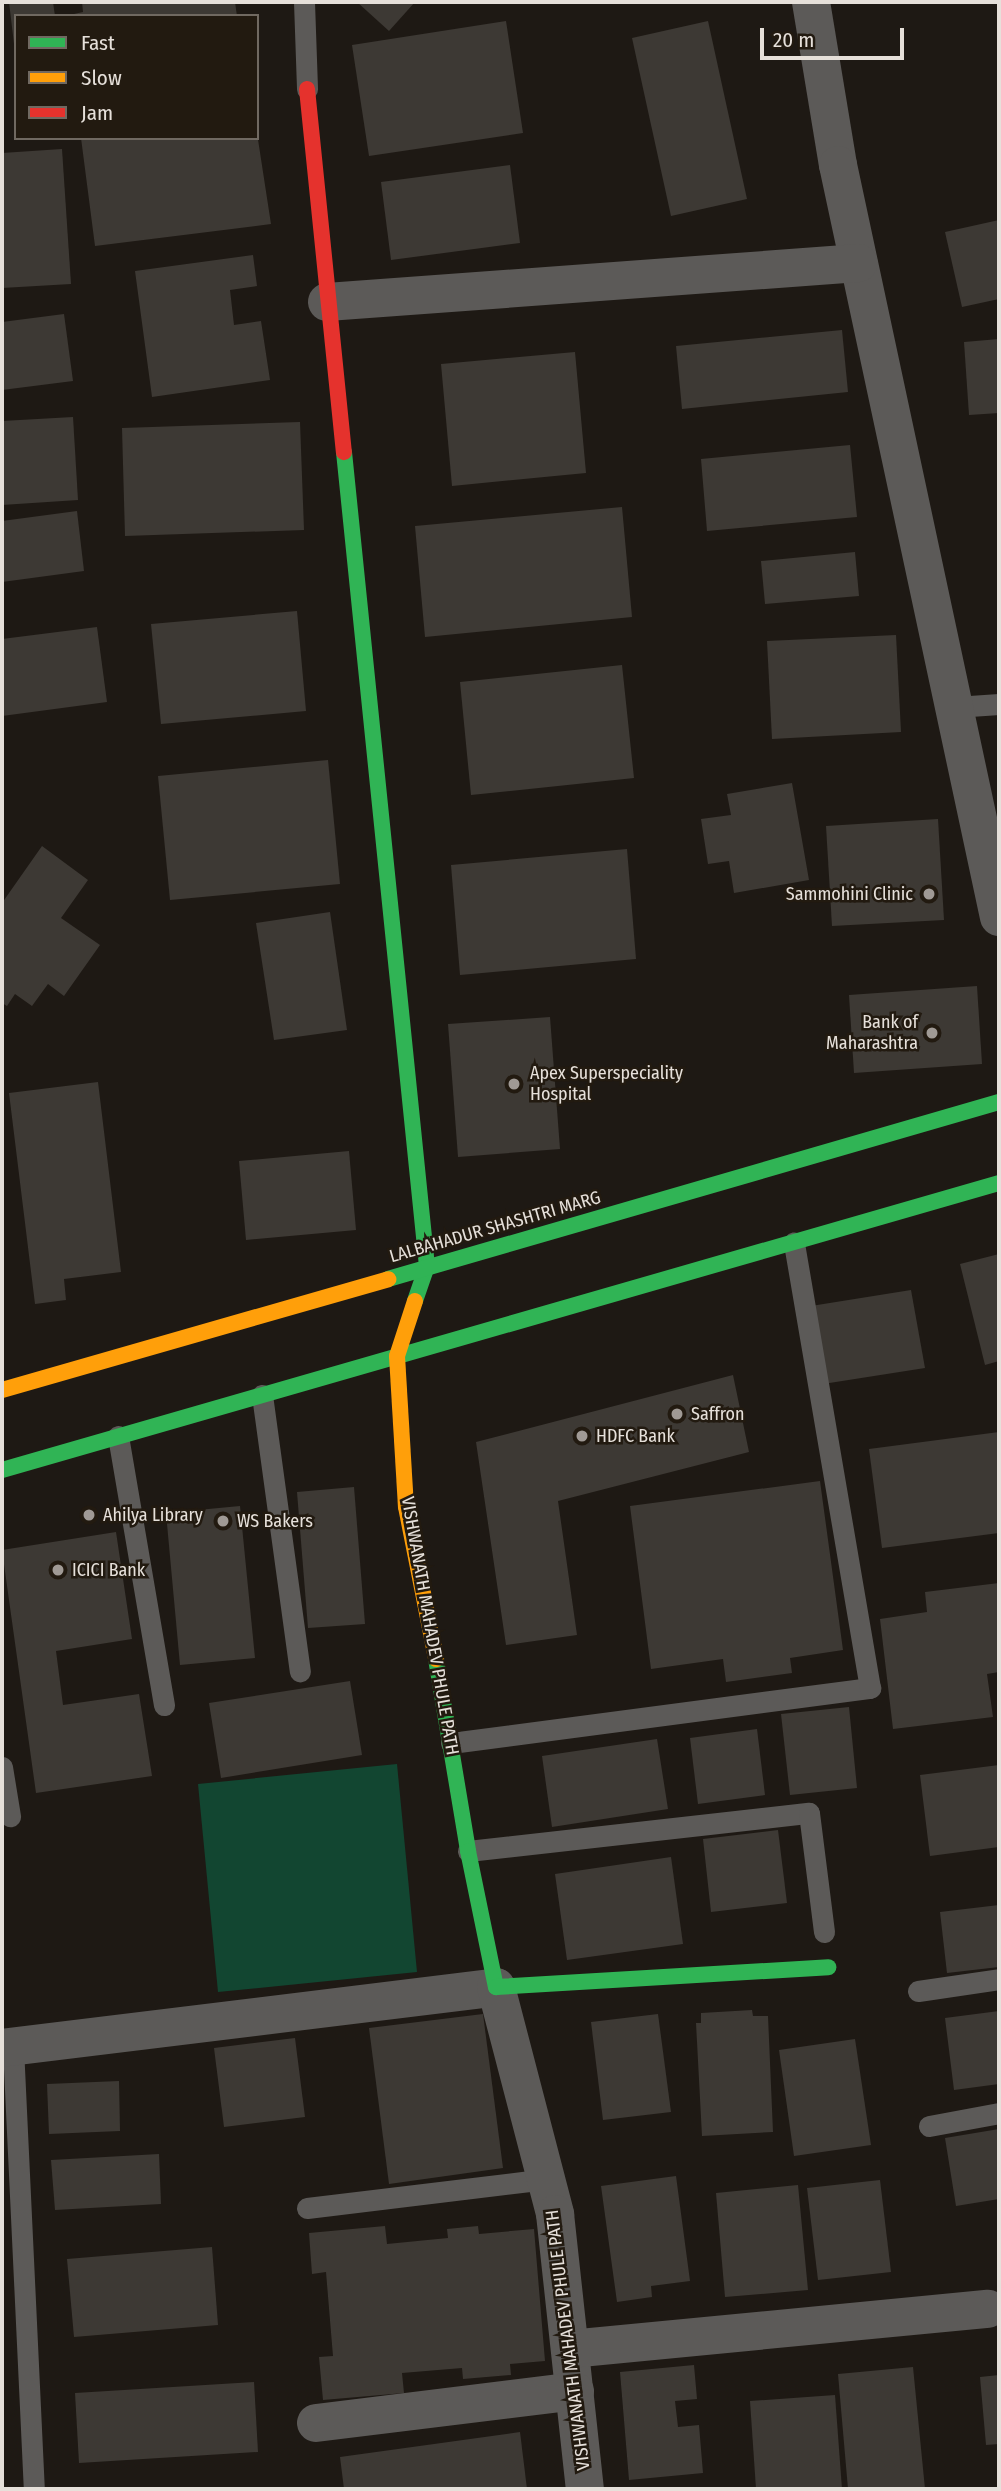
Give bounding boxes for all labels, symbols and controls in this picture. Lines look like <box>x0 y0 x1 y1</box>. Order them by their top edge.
legend <box>14 14 259 140</box>
scale bar <box>763 14 906 58</box>
text: 20 m <box>773 27 814 53</box>
text: Fast <box>81 30 115 56</box>
text: Slow <box>81 65 122 91</box>
text: Jam <box>81 100 113 126</box>
place label: Sammohini Clinic <box>786 883 913 905</box>
marker: Sammohini Clinic <box>919 884 939 904</box>
place label: Bank of Maharashtra <box>826 1012 918 1054</box>
marker: Bank of Maharashtra <box>924 1025 940 1041</box>
place label: Apex Superspeciality Hospital <box>530 1063 683 1106</box>
marker: Apex Superspeciality Hospital <box>504 1074 524 1094</box>
street label: LALBAHADUR SHASHTRI MARG <box>387 1186 603 1268</box>
place label: Saffron <box>691 1403 744 1425</box>
marker: Saffron <box>669 1406 685 1422</box>
place label: HDFC Bank <box>596 1425 675 1447</box>
marker: HDFC Bank <box>574 1428 590 1444</box>
street label: VISHWANATH MAHADEV PHULE PATH <box>397 1495 463 1757</box>
place label: Ahilya Library <box>103 1504 203 1526</box>
marker: Ahilya Library <box>81 1507 97 1523</box>
place label: WS Bakers <box>237 1510 313 1532</box>
marker: WS Bakers <box>215 1513 231 1529</box>
place label: ICICI Bank <box>72 1559 145 1581</box>
marker: ICICI Bank <box>50 1562 66 1578</box>
street label: VISHWANATH MAHADEV PHULE PATH <box>541 2209 595 2471</box>

